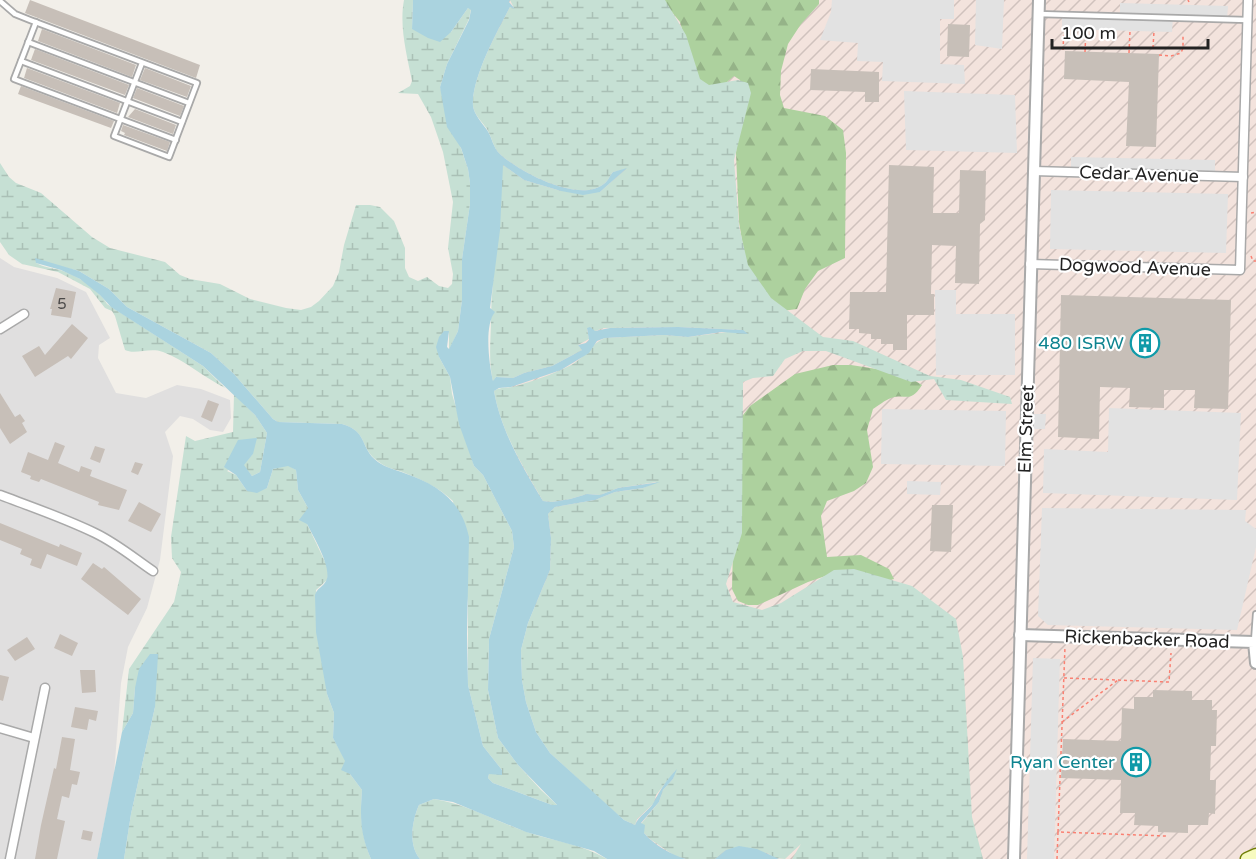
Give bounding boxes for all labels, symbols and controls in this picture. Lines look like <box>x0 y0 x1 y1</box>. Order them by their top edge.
scale bar <box>1052 12 1208 50</box>
text: 100 m <box>1061 22 1116 44</box>
street label: Cedar Avenue <box>1079 161 1199 187</box>
street label: Dogwood Avenue <box>1059 253 1211 281</box>
house number: 5 <box>57 295 67 313</box>
building icon: 480 ISRW <box>1129 327 1161 359</box>
place label: 480 ISRW <box>1038 332 1124 354</box>
street label: Elm Street <box>1013 384 1039 474</box>
street label: Rickenbacker Road <box>1064 625 1230 653</box>
building icon: Ryan Center <box>1120 746 1152 778</box>
place label: Ryan Center <box>1010 751 1115 773</box>

